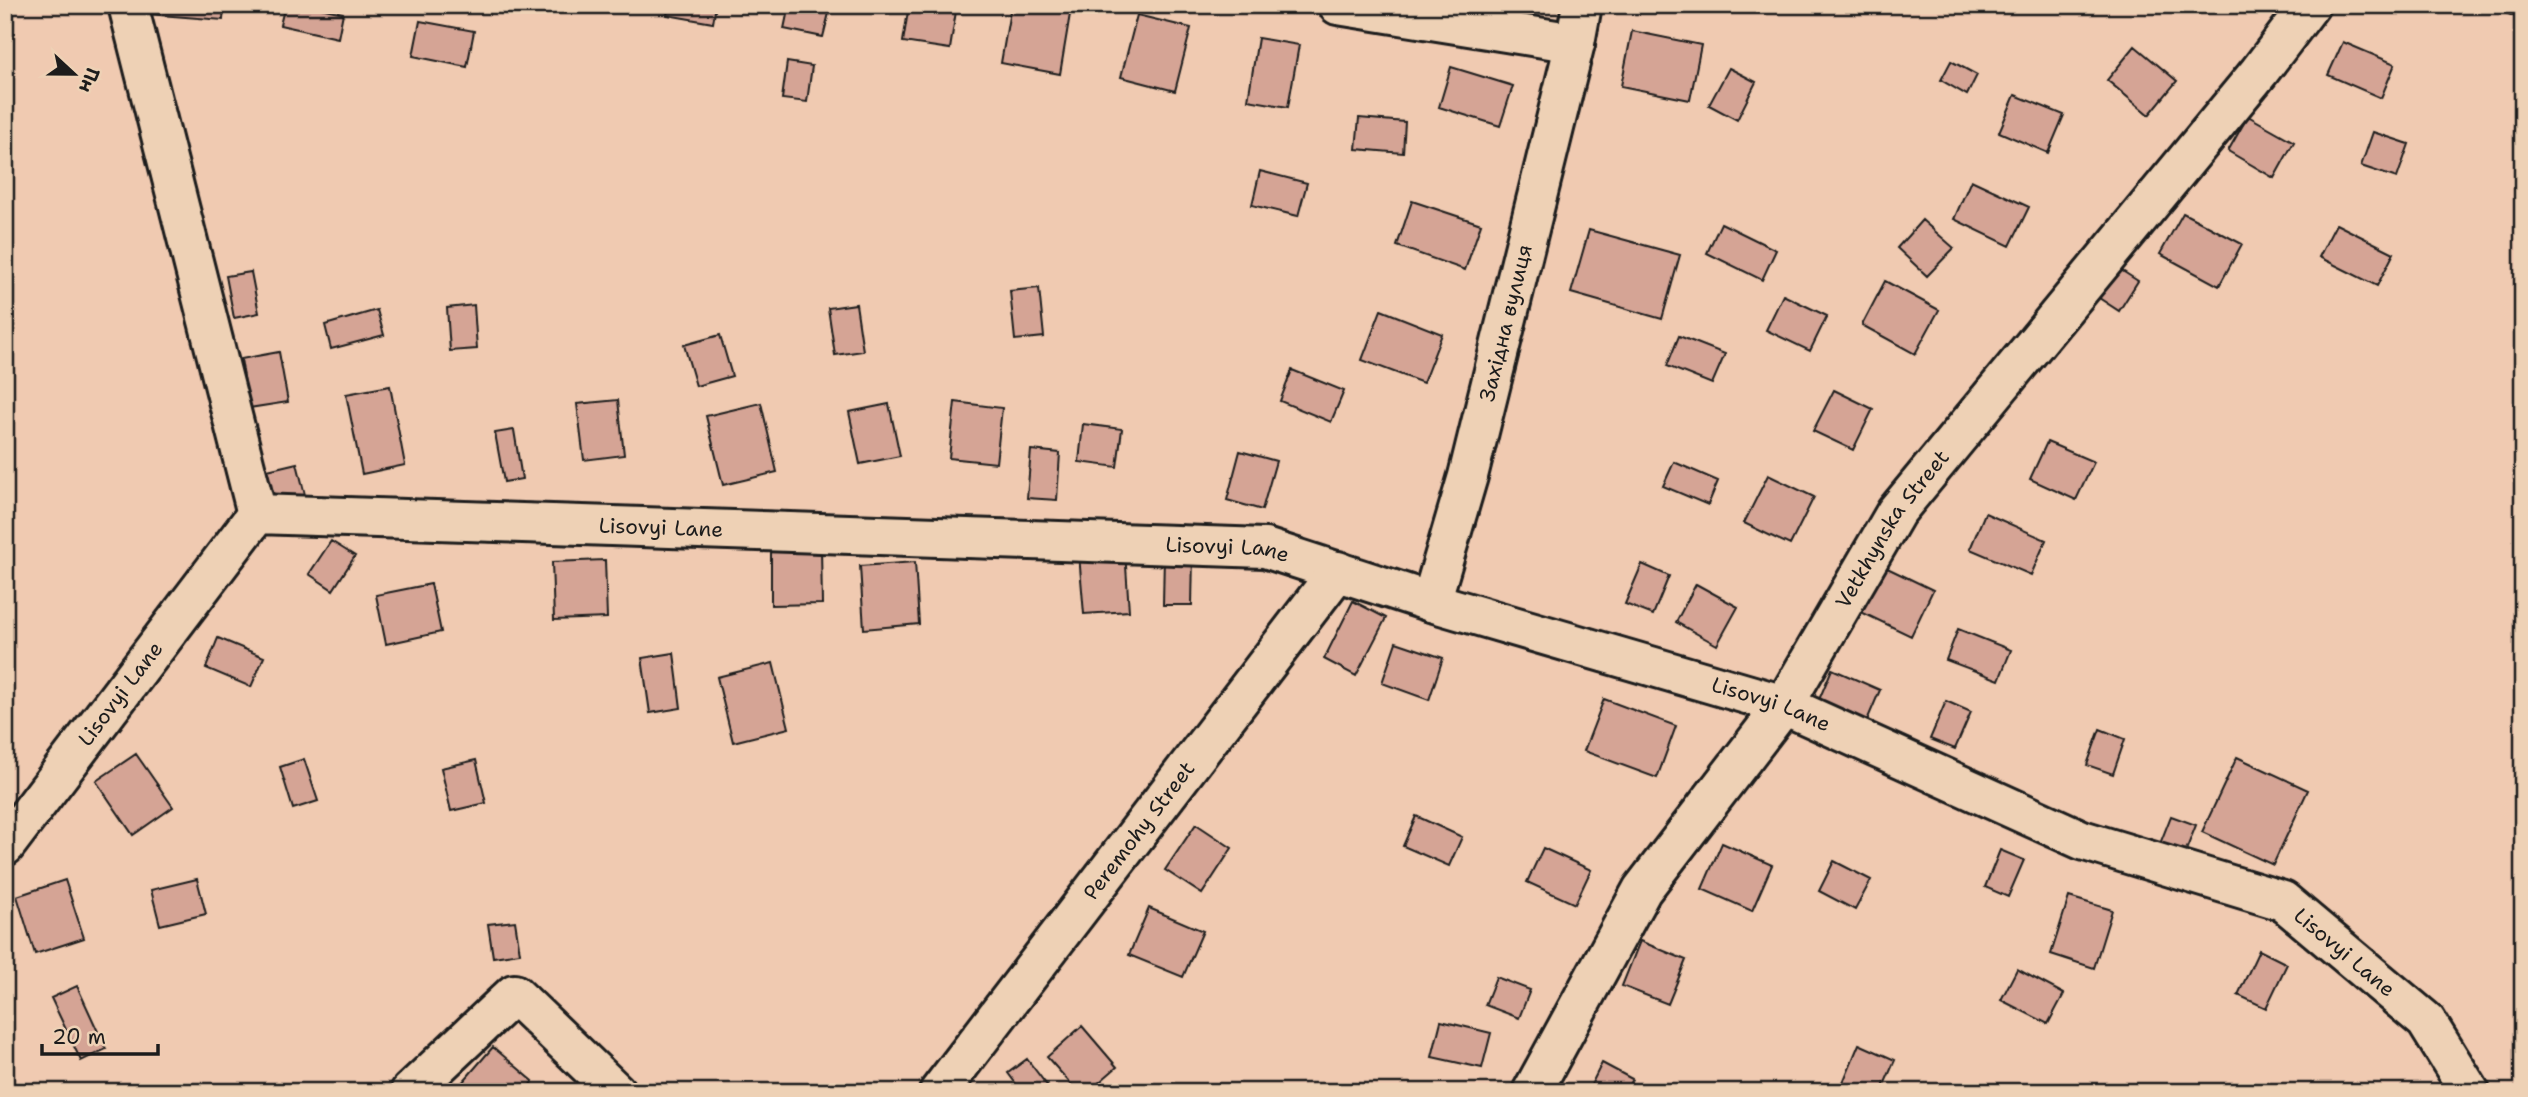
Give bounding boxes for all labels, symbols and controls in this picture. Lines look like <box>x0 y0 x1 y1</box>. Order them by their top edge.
north arrow <box>38 38 108 108</box>
text: Пн <box>73 64 106 97</box>
street label: Західна вулиця <box>1473 241 1539 404</box>
street label: Vetkhynska Street <box>1829 444 1955 613</box>
street label: Lisovyi Lane <box>598 512 724 544</box>
street label: Lisovyi Lane <box>1165 531 1293 569</box>
street label: Lisovyi Lane <box>72 636 169 752</box>
street label: Lisovyi Lane <box>1708 671 1835 738</box>
street label: Peremohy Street <box>1077 756 1201 906</box>
street label: Lisovyi Lane <box>2288 902 2401 1003</box>
scale bar <box>42 1013 158 1057</box>
text: 20 m <box>52 1023 106 1051</box>

